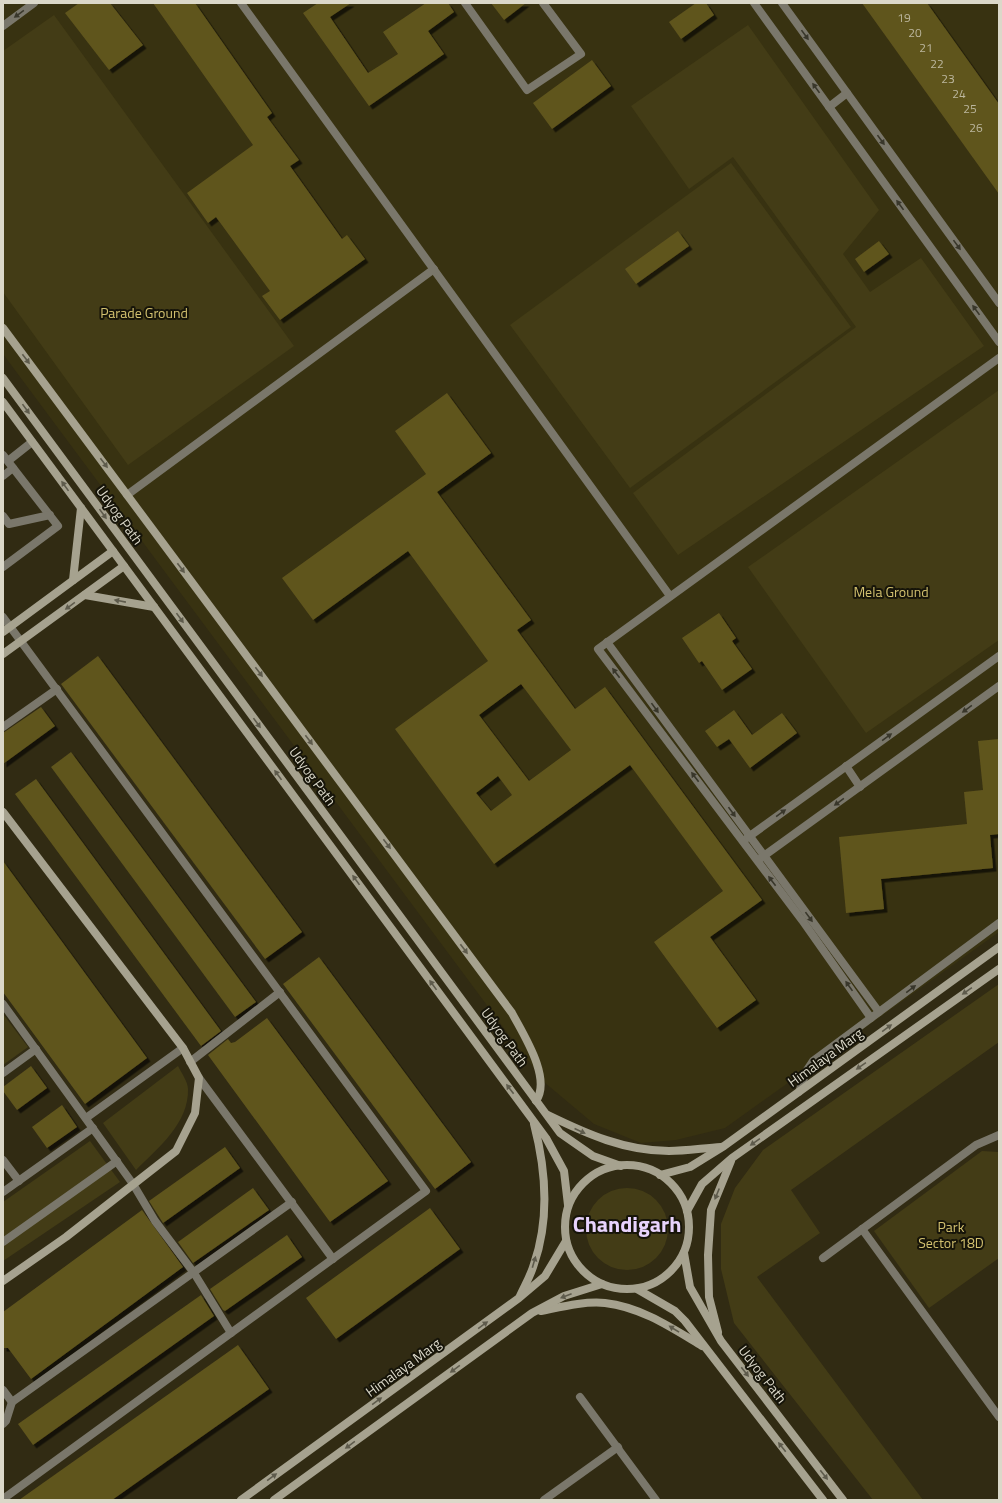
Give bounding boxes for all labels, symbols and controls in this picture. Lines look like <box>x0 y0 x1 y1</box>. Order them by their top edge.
house number: 19 <box>897 8 911 27</box>
one-way arrow <box>13 10 24 18</box>
house number: 20 <box>908 23 922 42</box>
one-way arrow <box>801 29 809 40</box>
house number: 21 <box>919 38 933 57</box>
house number: 22 <box>930 54 944 73</box>
house number: 23 <box>941 69 955 88</box>
one-way arrow <box>812 83 820 94</box>
house number: 24 <box>952 84 966 103</box>
house number: 25 <box>963 99 977 118</box>
house number: 26 <box>969 118 983 137</box>
one-way arrow <box>877 135 885 145</box>
one-way arrow <box>896 200 904 210</box>
one-way arrow <box>953 240 961 251</box>
park label: Parade Ground <box>100 302 188 323</box>
one-way arrow <box>972 305 980 316</box>
one-way arrow <box>22 353 30 364</box>
one-way arrow <box>22 404 30 414</box>
one-way arrow <box>100 458 108 469</box>
one-way arrow <box>61 481 69 491</box>
street label: Udyog Path <box>91 481 149 549</box>
one-way arrow <box>99 508 107 519</box>
one-way arrow <box>177 562 185 573</box>
park label: Mela Ground <box>853 581 929 602</box>
one-way arrow <box>114 598 126 604</box>
one-way arrow <box>64 602 75 610</box>
one-way arrow <box>176 613 185 624</box>
one-way arrow <box>255 667 263 677</box>
one-way arrow <box>612 668 621 679</box>
one-way arrow <box>651 702 659 713</box>
one-way arrow <box>962 705 973 713</box>
one-way arrow <box>253 718 261 728</box>
one-way arrow <box>881 733 892 741</box>
one-way arrow <box>305 735 313 745</box>
street label: Udyog Path <box>284 742 342 810</box>
one-way arrow <box>274 770 282 781</box>
one-way arrow <box>691 772 699 782</box>
one-way arrow <box>834 798 845 806</box>
one-way arrow <box>728 807 736 817</box>
one-way arrow <box>776 809 787 817</box>
one-way arrow <box>383 839 391 850</box>
one-way arrow <box>352 875 360 885</box>
one-way arrow <box>768 876 777 887</box>
one-way arrow <box>805 911 813 922</box>
one-way arrow <box>460 943 469 954</box>
one-way arrow <box>429 979 437 990</box>
one-way arrow <box>845 981 853 992</box>
one-way arrow <box>905 985 916 993</box>
one-way arrow <box>962 987 972 995</box>
street label: Udyog Path <box>476 1003 534 1071</box>
street label: Himalaya Marg <box>783 1022 867 1092</box>
one-way arrow <box>882 1024 893 1032</box>
one-way arrow <box>856 1062 866 1070</box>
one-way arrow <box>506 1084 514 1095</box>
one-way arrow <box>574 1128 586 1134</box>
one-way arrow <box>750 1138 760 1146</box>
one-way arrow <box>714 1189 720 1201</box>
district label: Chandigarh <box>573 1207 681 1241</box>
park label: Park Sector 18D <box>918 1216 984 1253</box>
one-way arrow <box>531 1256 537 1268</box>
one-way arrow <box>560 1293 572 1299</box>
one-way arrow <box>477 1320 488 1329</box>
one-way arrow <box>669 1325 679 1333</box>
street label: Himalaya Marg <box>361 1332 445 1402</box>
street label: Udyog Path <box>734 1341 792 1407</box>
one-way arrow <box>450 1365 461 1373</box>
one-way arrow <box>740 1366 749 1377</box>
one-way arrow <box>372 1397 383 1405</box>
one-way arrow <box>345 1441 355 1449</box>
one-way arrow <box>778 1441 786 1452</box>
one-way arrow <box>820 1469 828 1480</box>
one-way arrow <box>267 1473 278 1481</box>

